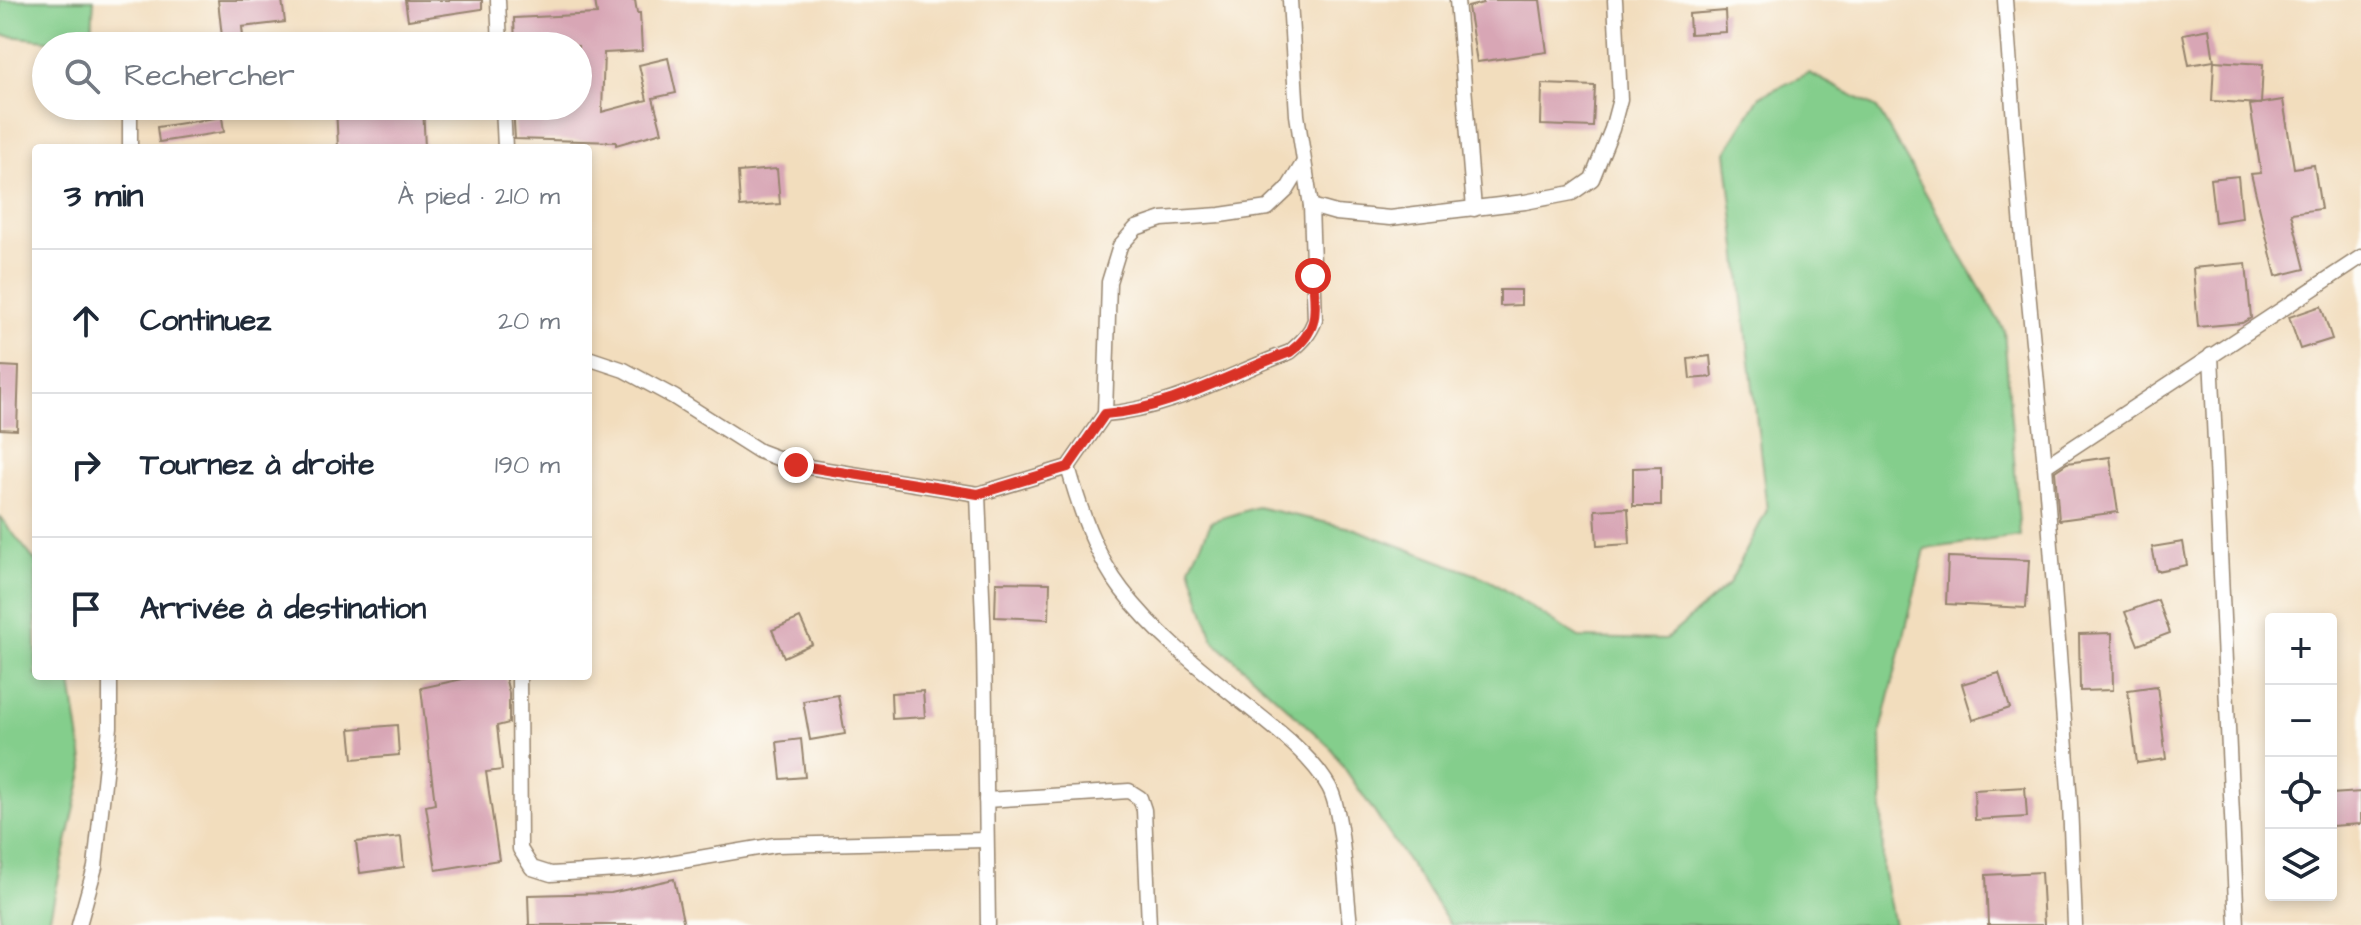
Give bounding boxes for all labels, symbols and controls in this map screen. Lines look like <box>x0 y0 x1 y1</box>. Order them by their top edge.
search box <box>32 32 592 120</box>
icon: search <box>60 54 104 98</box>
text: Rechercher <box>124 55 295 97</box>
text: 3 min <box>64 172 144 220</box>
text: À pied · 210 m <box>397 178 560 214</box>
route start <box>1295 258 1331 294</box>
icon: ahead <box>64 299 108 343</box>
text: Continuez <box>140 300 271 342</box>
text: 20 m <box>498 303 560 339</box>
icon: right <box>64 443 108 487</box>
text: Tournez à droite <box>140 444 374 486</box>
text: 190 m <box>495 447 560 483</box>
route end <box>778 447 814 483</box>
icon: arrive <box>64 587 108 631</box>
text: Arrivée à destination <box>140 588 426 630</box>
map controls <box>2265 613 2337 901</box>
button: + <box>2265 613 2337 685</box>
button: − <box>2265 685 2337 757</box>
button: locate <box>2265 757 2337 829</box>
button: layers <box>2265 829 2337 901</box>

